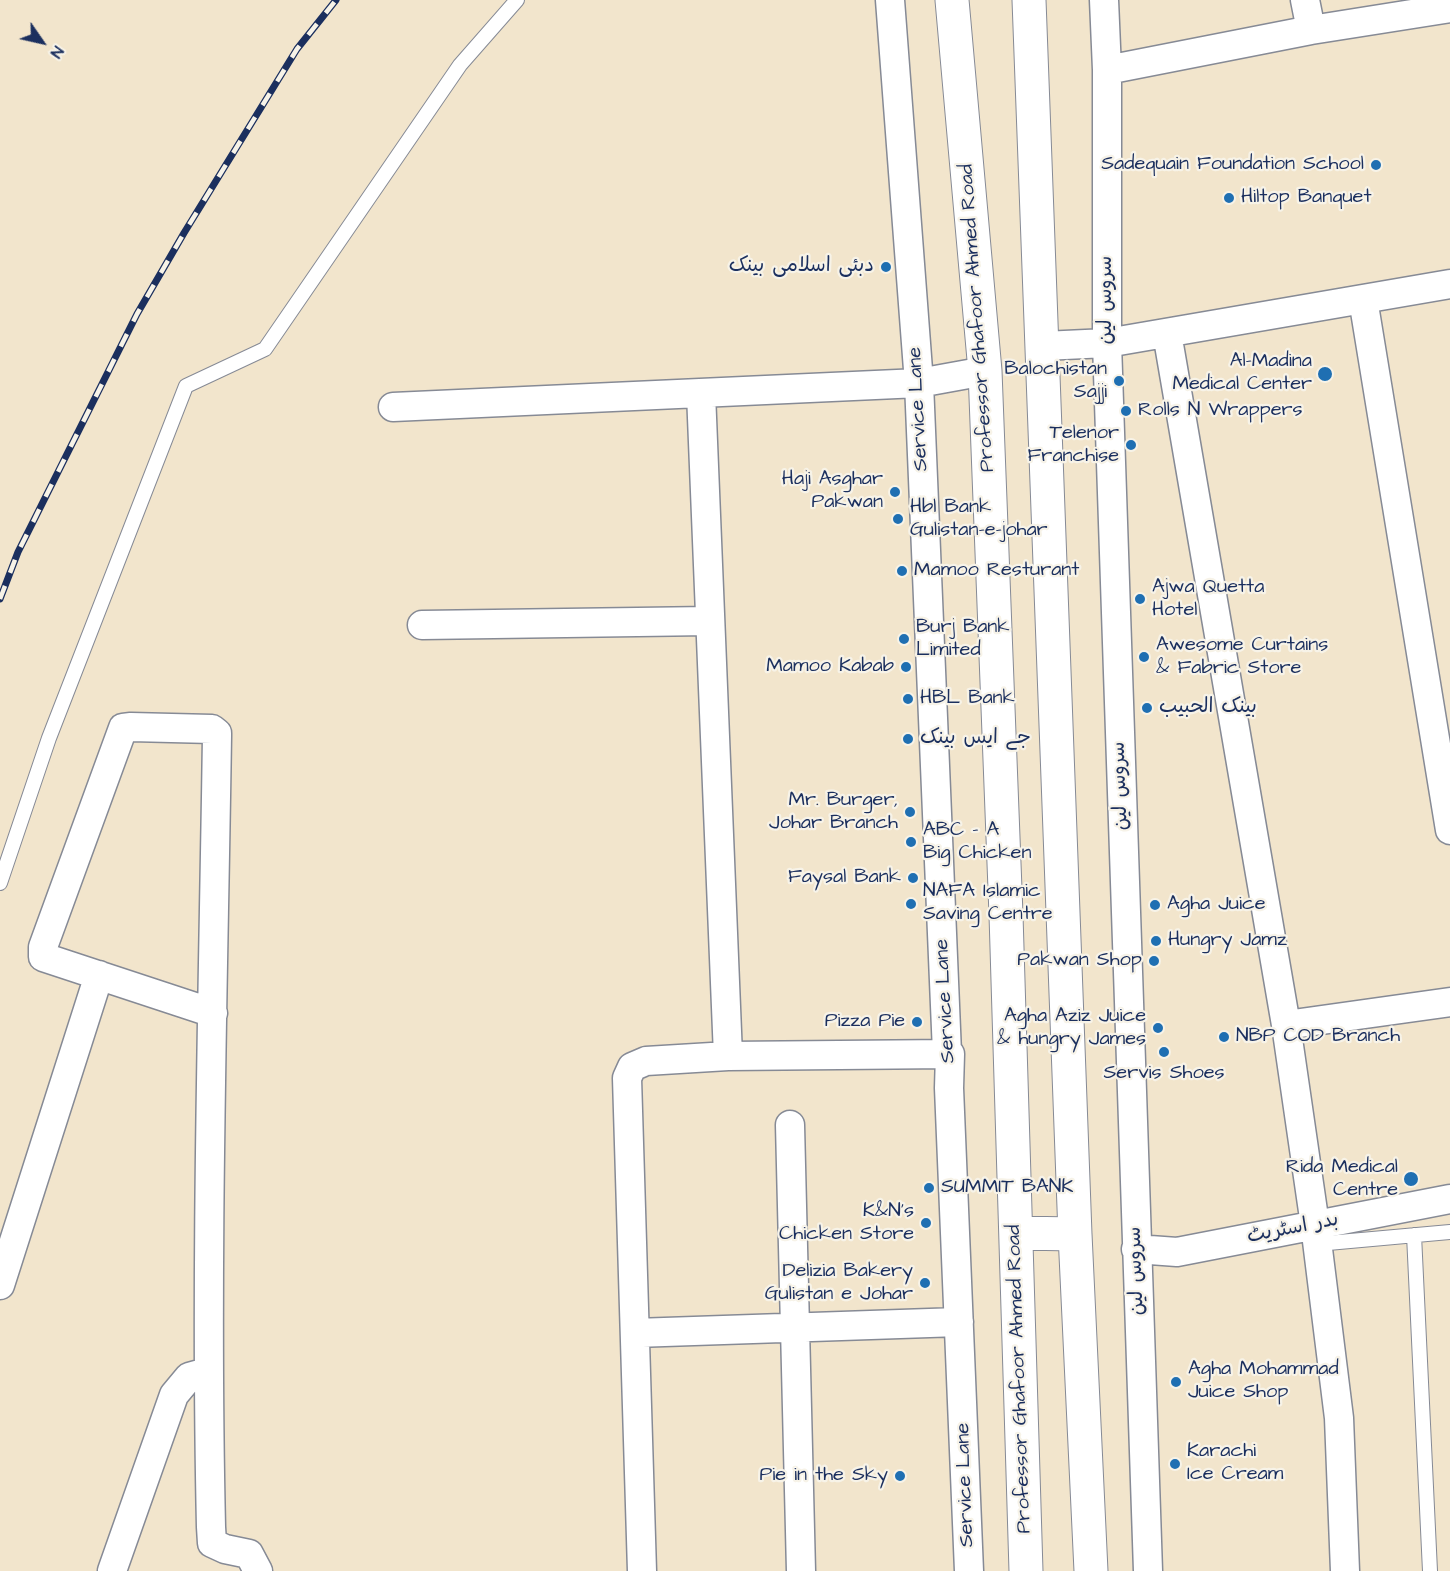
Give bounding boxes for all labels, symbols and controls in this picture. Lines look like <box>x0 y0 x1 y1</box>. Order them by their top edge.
north arrow <box>12 12 72 72</box>
text: N <box>45 42 69 62</box>
place label: Sadequain Foundation School <box>1101 153 1364 177</box>
marker: Sadequain Foundation School <box>1369 158 1383 172</box>
street label: Professor Ghafoor Ahmed Road <box>955 163 1001 473</box>
place label: Hiltop Banquet <box>1241 186 1371 210</box>
marker: Hiltop Banquet <box>1222 191 1236 205</box>
place label: دبئی اسلامی بینک <box>729 255 874 279</box>
street label: سروس لین <box>1095 256 1119 344</box>
marker: دبئی اسلامی بینک <box>879 260 893 274</box>
street label: Service Lane <box>904 346 934 472</box>
place label: Al-Madina Medical Center <box>1172 350 1312 397</box>
place label: Balochistan Sajji <box>1004 358 1107 405</box>
marker: Al-Madina Medical Center <box>1316 365 1334 383</box>
marker: Balochistan Sajji <box>1112 374 1126 388</box>
place label: Rolls N Wrappers <box>1138 399 1303 423</box>
marker: Rolls N Wrappers <box>1119 404 1133 418</box>
place label: Telenor Franchise <box>1027 422 1119 469</box>
marker: Telenor Franchise <box>1124 438 1138 452</box>
place label: Haji Asghar Pakwan <box>782 468 883 515</box>
marker: Haji Asghar Pakwan <box>888 485 902 499</box>
place label: Hbl Bank Gulistan-e-johar <box>910 496 1048 543</box>
marker: Hbl Bank Gulistan-e-johar <box>891 512 905 526</box>
place label: Mamoo Resturant <box>914 559 1079 583</box>
marker: Mamoo Resturant <box>895 564 909 578</box>
place label: Ajwa Quetta Hotel <box>1152 576 1264 623</box>
marker: Ajwa Quetta Hotel <box>1133 592 1147 606</box>
place label: Burj Bank Limited <box>916 616 1010 663</box>
marker: Burj Bank Limited <box>897 632 911 646</box>
place label: Awesome Curtains & Fabric Store <box>1156 634 1328 681</box>
marker: Awesome Curtains & Fabric Store <box>1137 650 1151 664</box>
place label: Mamoo Kabab <box>766 655 894 679</box>
marker: Mamoo Kabab <box>899 660 913 674</box>
place label: HBL Bank <box>920 687 1015 711</box>
marker: HBL Bank <box>901 692 915 706</box>
place label: بينک الحبيب <box>1159 696 1257 720</box>
marker: بينک الحبيب <box>1140 701 1154 715</box>
place label: جے ایس بینک <box>920 727 1031 751</box>
marker: جے ایس بینک <box>901 732 915 746</box>
street label: سروس لین <box>1107 741 1135 831</box>
place label: Mr. Burger, Johar Branch <box>769 789 898 836</box>
marker: Mr. Burger, Johar Branch <box>903 805 917 819</box>
place label: ABC - A Big Chicken <box>923 819 1031 866</box>
marker: ABC - A Big Chicken <box>904 835 918 849</box>
place label: Faysal Bank <box>788 866 901 890</box>
marker: Faysal Bank <box>906 871 920 885</box>
place label: NAFA Islamic Saving Centre <box>923 880 1053 927</box>
place label: Agha Juice <box>1167 893 1265 917</box>
marker: NAFA Islamic Saving Centre <box>904 897 918 911</box>
marker: Agha Juice <box>1148 898 1162 912</box>
place label: Hungry Jamz <box>1168 929 1287 953</box>
marker: Hungry Jamz <box>1149 934 1163 948</box>
street label: Service Lane <box>931 938 961 1064</box>
place label: Pakwan Shop <box>1017 949 1142 973</box>
marker: Pakwan Shop <box>1147 954 1161 968</box>
place label: Agha Aziz Juice & hungry James <box>997 1005 1146 1052</box>
place label: Pizza Pie <box>825 1010 905 1034</box>
marker: Pizza Pie <box>910 1015 924 1029</box>
marker: Agha Aziz Juice & hungry James <box>1151 1021 1165 1035</box>
place label: NBP COD Branch <box>1236 1025 1400 1049</box>
marker: NBP COD Branch <box>1217 1030 1231 1044</box>
marker: Servis Shoes <box>1157 1045 1171 1059</box>
place label: Servis Shoes <box>1103 1062 1225 1086</box>
place label: Rida Medical Centre <box>1286 1156 1398 1203</box>
marker: Rida Medical Centre <box>1402 1170 1420 1188</box>
place label: SUMMIT BANK <box>941 1176 1073 1200</box>
marker: SUMMIT BANK <box>922 1181 936 1195</box>
place label: K&N's Chicken Store <box>779 1200 914 1247</box>
street label: بدر اسٹریٹ <box>1245 1208 1341 1250</box>
marker: K&N's Chicken Store <box>919 1216 933 1230</box>
street label: Professor Ghafoor Ahmed Road <box>1003 1224 1037 1534</box>
street label: سروس لین <box>1123 1226 1151 1316</box>
place label: Delizia Bakery Gulistan e Johar <box>765 1260 913 1307</box>
marker: Delizia Bakery Gulistan e Johar <box>918 1276 932 1290</box>
place label: Agha Mohammad Juice Shop <box>1188 1358 1339 1405</box>
marker: Agha Mohammad Juice Shop <box>1169 1375 1183 1389</box>
street label: Service Lane <box>952 1422 980 1548</box>
place label: Karachi Ice Cream <box>1187 1440 1283 1487</box>
marker: Karachi Ice Cream <box>1168 1457 1182 1471</box>
place label: Pie in the Sky <box>759 1464 888 1488</box>
marker: Pie in the Sky <box>893 1469 907 1483</box>

